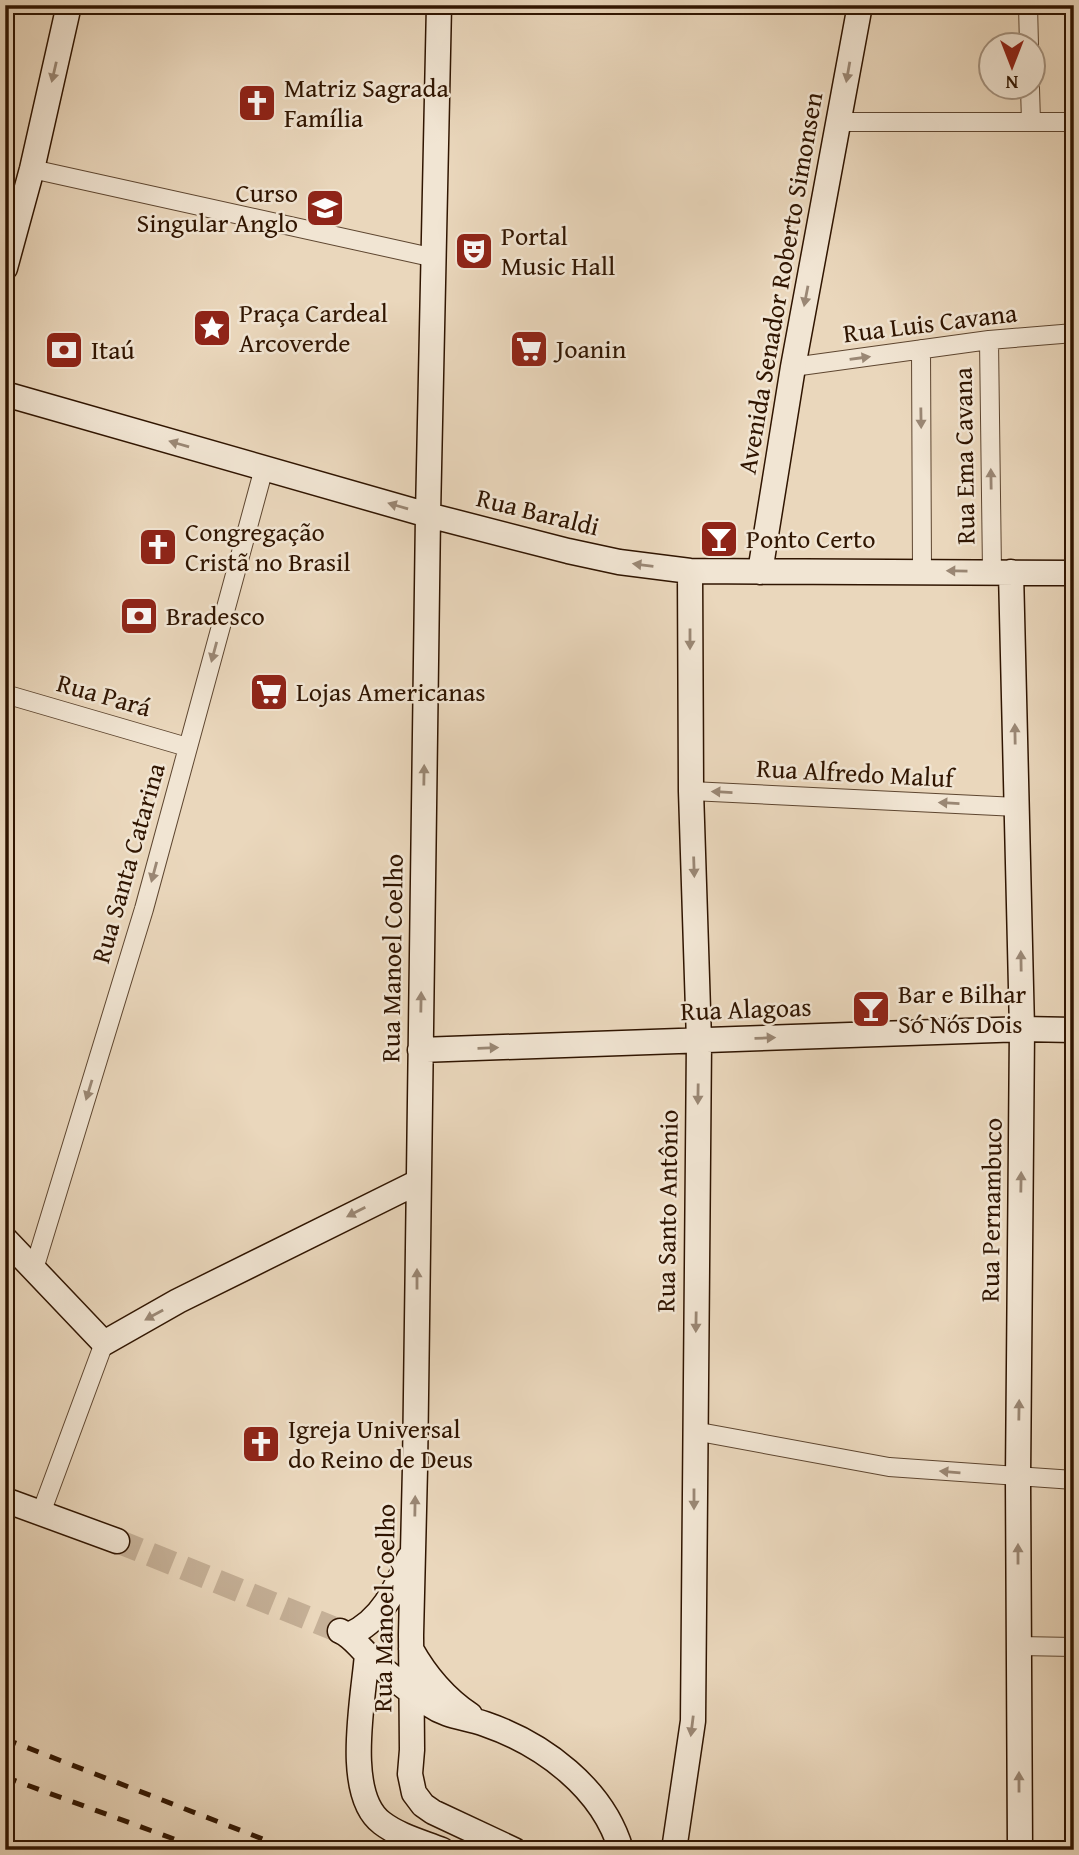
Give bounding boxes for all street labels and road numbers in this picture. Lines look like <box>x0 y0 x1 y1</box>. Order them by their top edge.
street label: Avenida Senador Roberto Simonsen <box>727 88 832 477</box>
street label: Rua Luis Cavana <box>841 292 1020 353</box>
street label: Rua Ema Cavana <box>942 366 985 545</box>
street label: Rua Baraldi <box>473 477 604 546</box>
street label: Rua Pará <box>52 662 156 727</box>
street label: Rua Alfredo Maluf <box>756 748 957 797</box>
street label: Rua Santa Catarina <box>80 758 175 968</box>
street label: Rua Manoel Coelho <box>370 853 413 1063</box>
street label: Rua Alagoas <box>680 987 812 1030</box>
street label: Rua Santo Antônio <box>645 1109 688 1313</box>
street label: Rua Pernambuco <box>969 1117 1012 1303</box>
street label: Rua Manoel Coelho <box>362 1503 405 1713</box>

